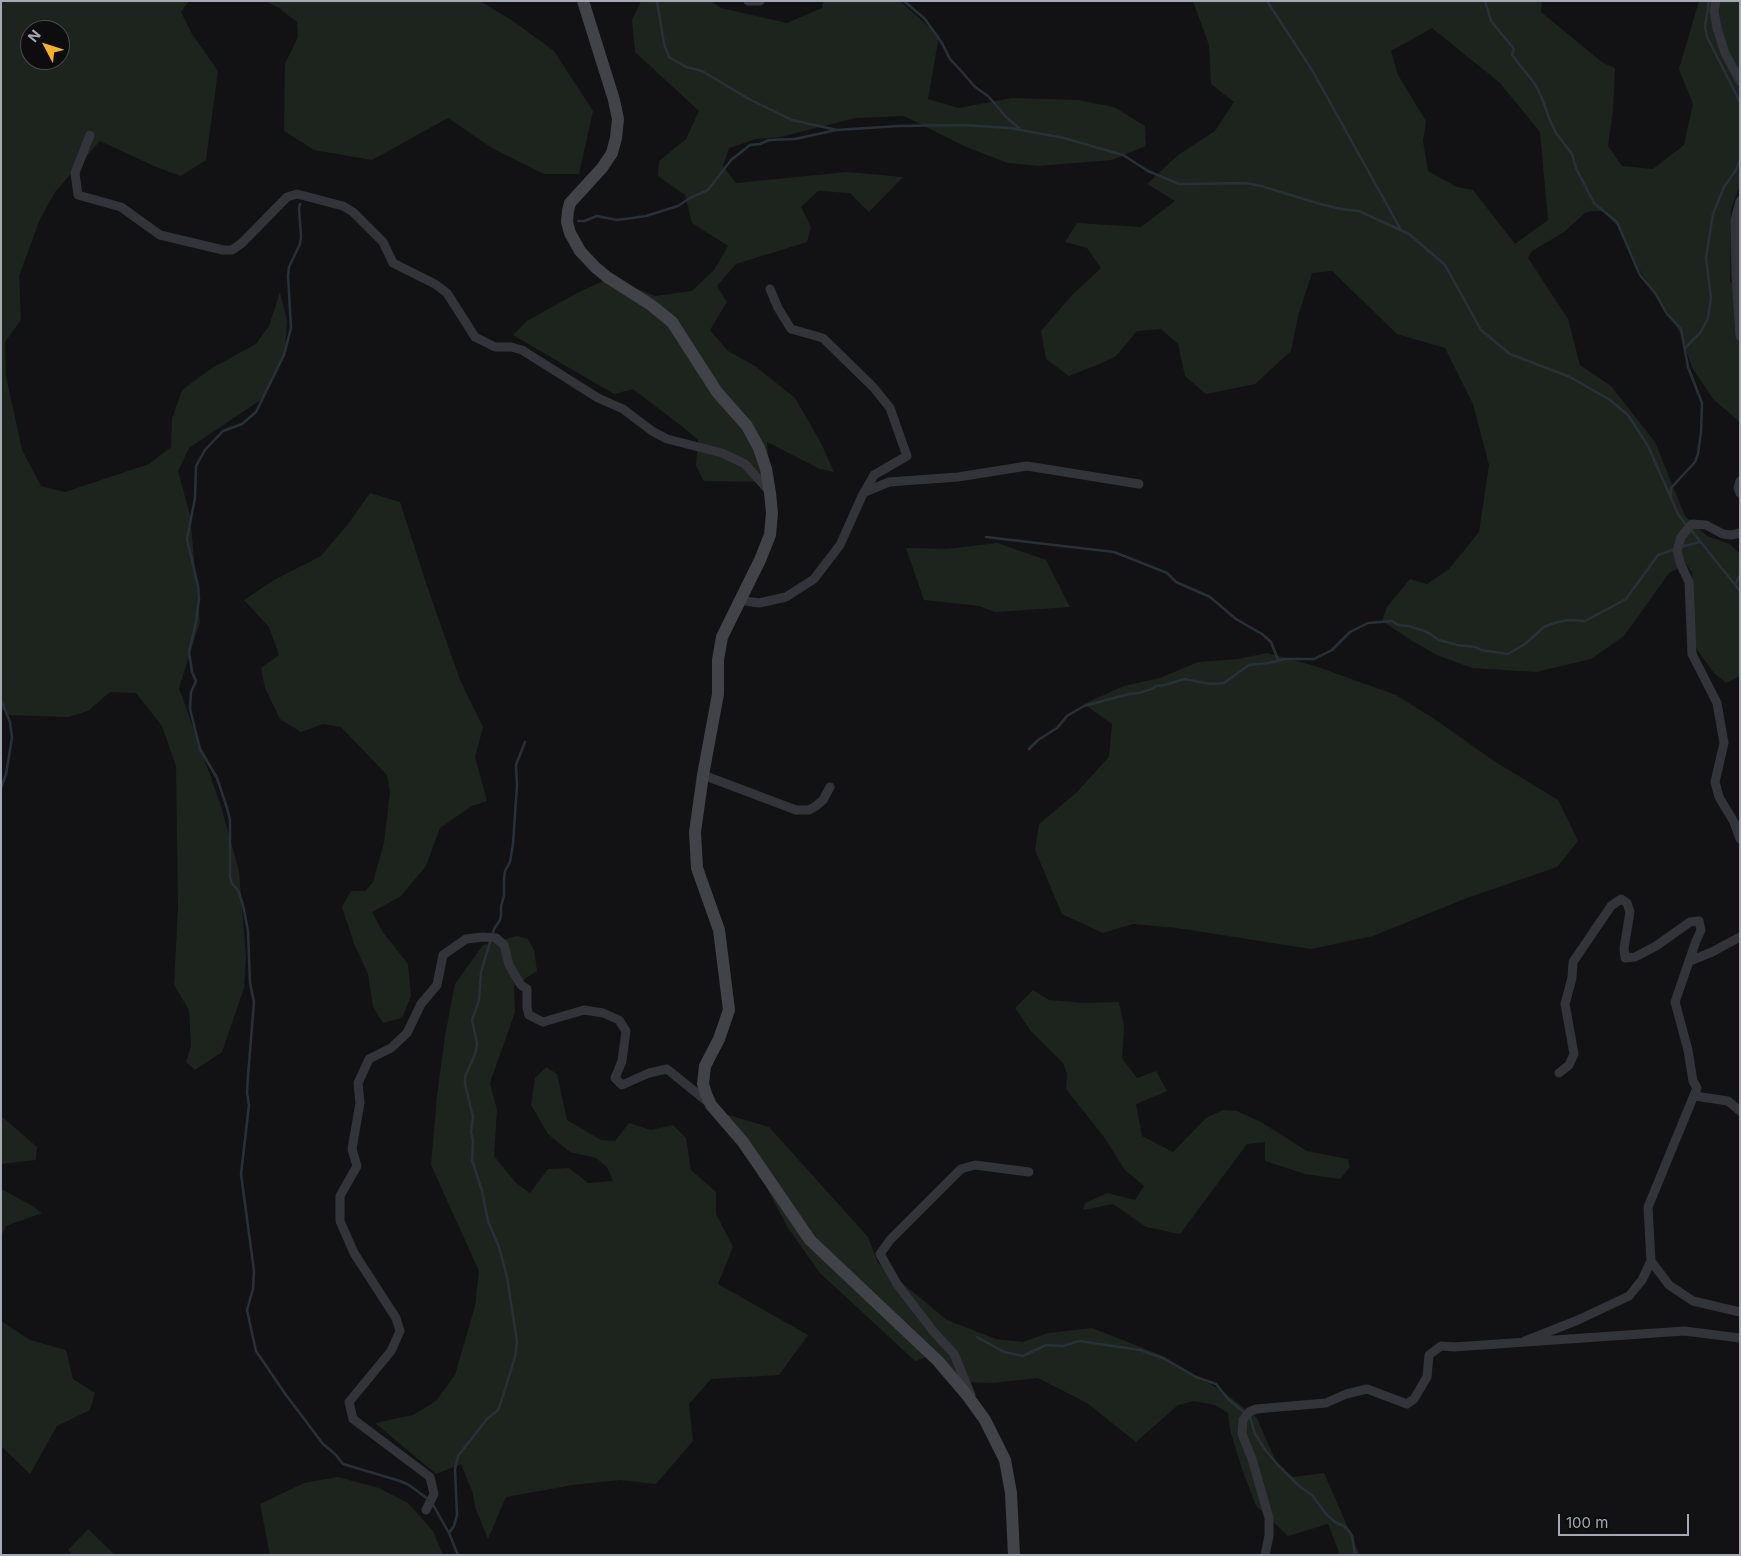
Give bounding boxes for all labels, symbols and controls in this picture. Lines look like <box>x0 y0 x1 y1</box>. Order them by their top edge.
north arrow <box>20 20 70 70</box>
text: N <box>24 26 44 45</box>
scale bar <box>1561 1504 1692 1536</box>
text: 100 m <box>1566 1513 1608 1532</box>

